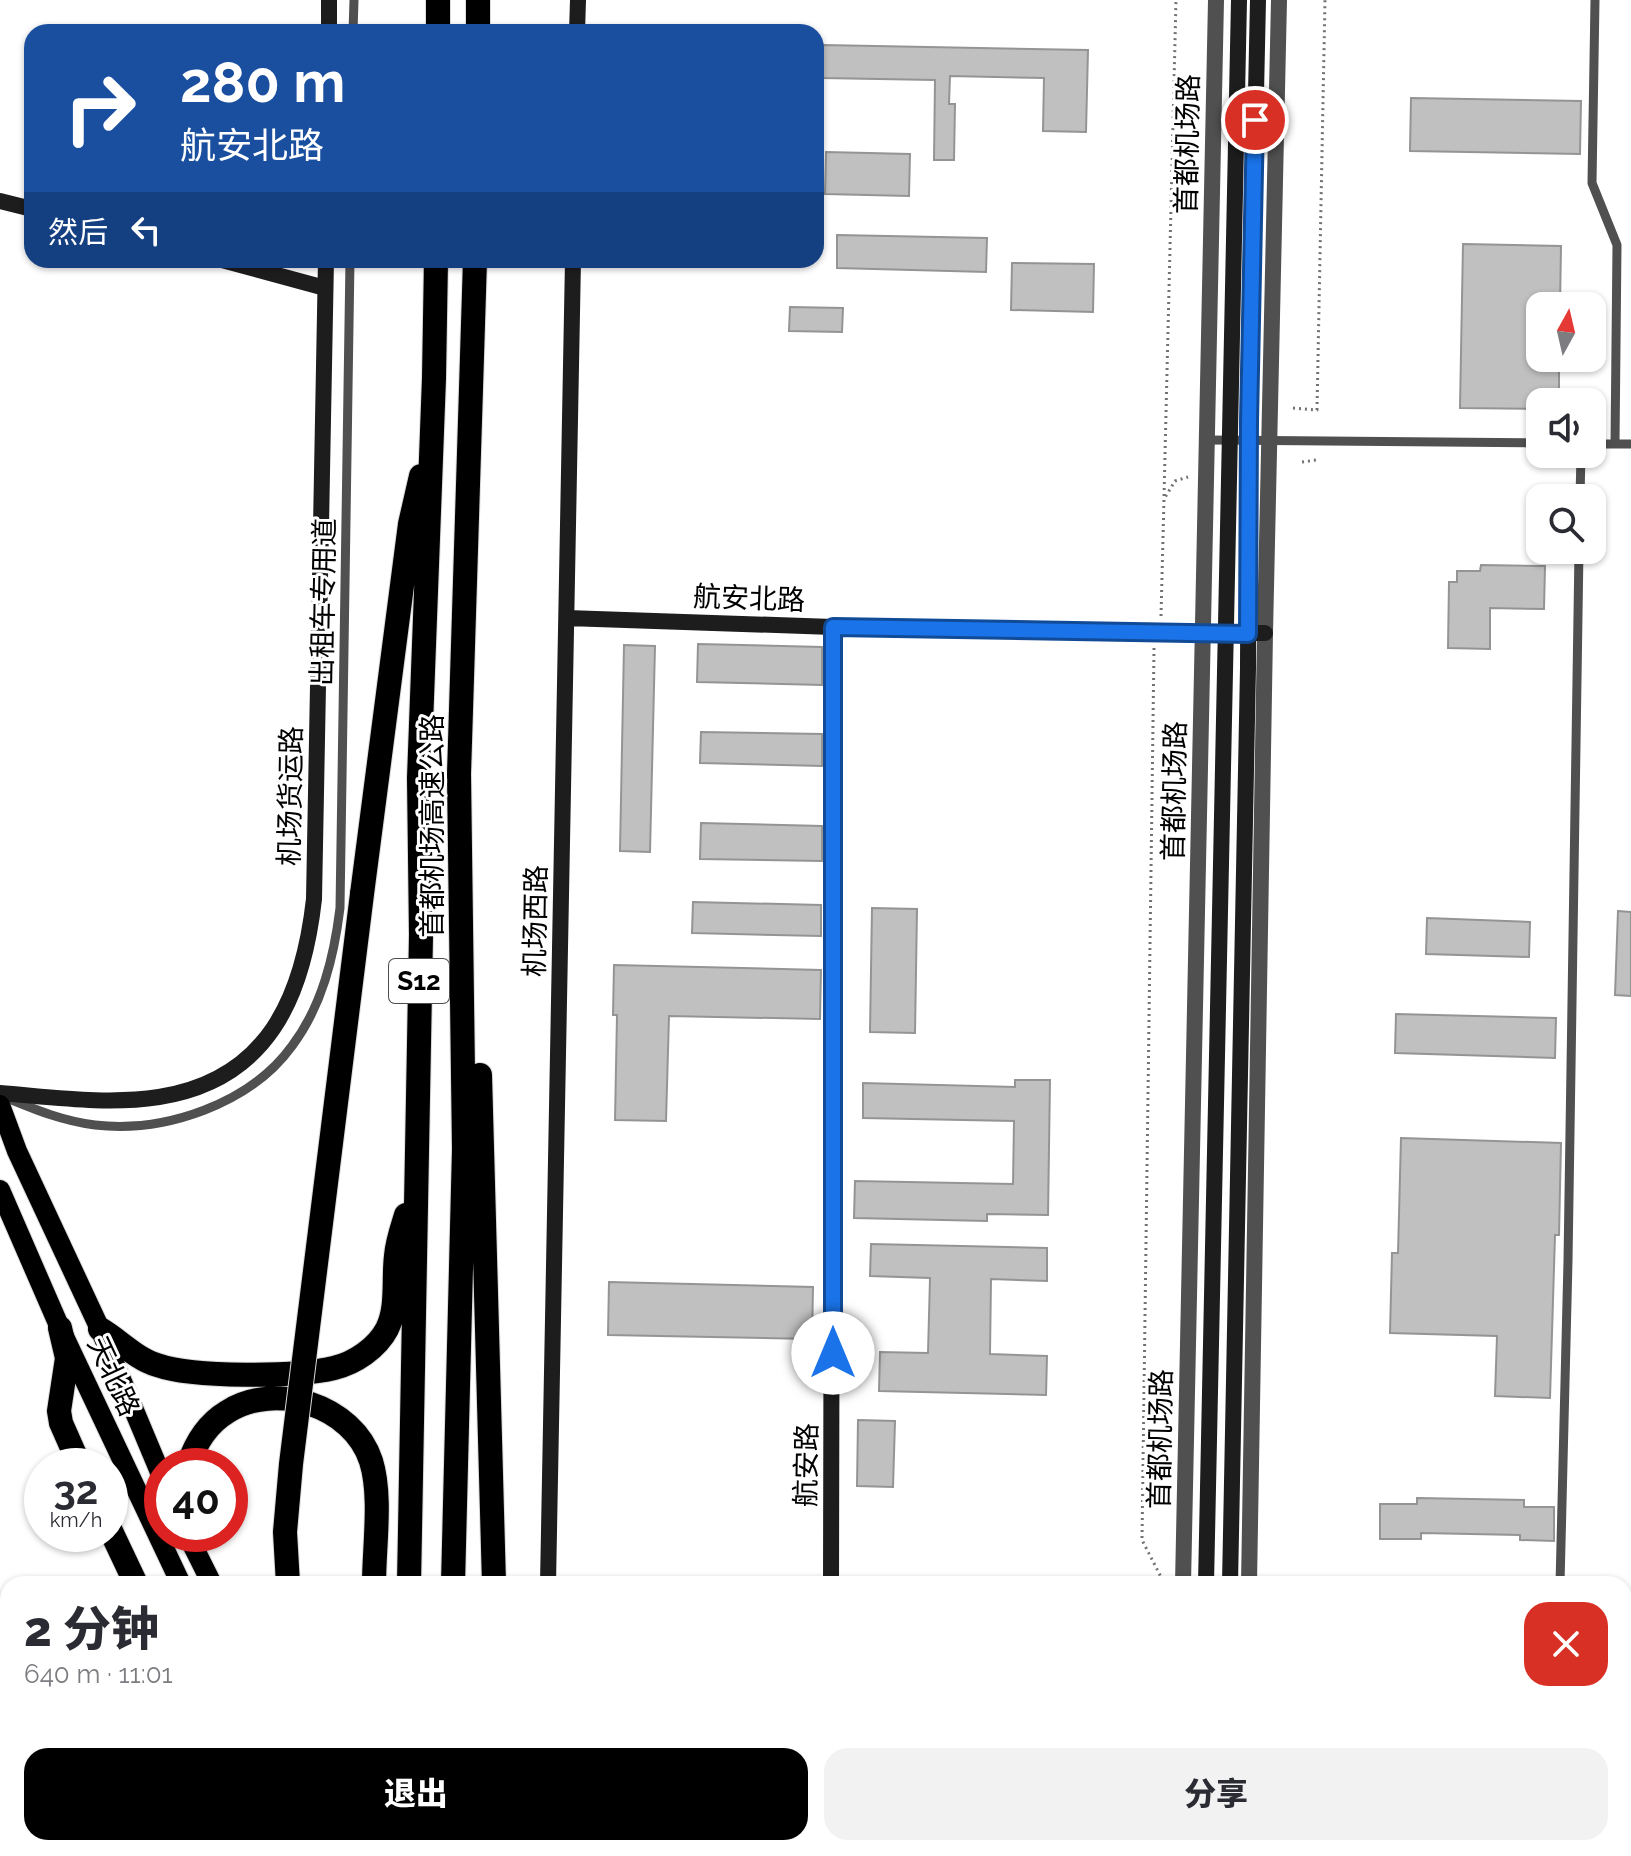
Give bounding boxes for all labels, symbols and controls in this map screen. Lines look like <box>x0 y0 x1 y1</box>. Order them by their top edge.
text: 280 m <box>180 49 345 115</box>
icon: right <box>48 56 152 160</box>
street label: 首都机场路 <box>1170 74 1205 214</box>
pin <box>1221 86 1289 154</box>
icon: arrive <box>1233 98 1277 142</box>
text: 航安北路 <box>180 124 324 166</box>
icon: left <box>124 208 168 252</box>
text: 然后 <box>48 215 108 250</box>
north arrow <box>1526 292 1606 372</box>
map controls <box>1526 292 1606 564</box>
button: sound <box>1526 388 1606 468</box>
button: search <box>1526 484 1606 564</box>
street label: 出租车专用道 <box>306 518 341 686</box>
street label: 航安北路 <box>692 580 806 617</box>
street label: 首都机场高速公路 <box>416 714 449 938</box>
street label: 首都机场路 <box>1157 721 1192 861</box>
street label: 机场货运路 <box>273 726 308 866</box>
street label: 机场西路 <box>518 865 553 977</box>
road number: S12 <box>389 959 449 1003</box>
position arrow <box>791 1311 875 1395</box>
street label: 天北路 <box>81 1331 146 1421</box>
street label: 首都机场路 <box>1143 1369 1178 1509</box>
street label: 航安路 <box>789 1423 824 1507</box>
speed limit sign: 40 <box>144 1448 248 1552</box>
text: 32 <box>54 1466 98 1513</box>
text: km/h <box>50 1508 102 1532</box>
text: 2 分钟 <box>24 1601 159 1657</box>
button: close <box>1524 1602 1608 1686</box>
text: 640 m · 11:01 <box>24 1659 173 1689</box>
button: 退出 <box>24 1748 808 1840</box>
button: 分享 <box>824 1748 1608 1840</box>

